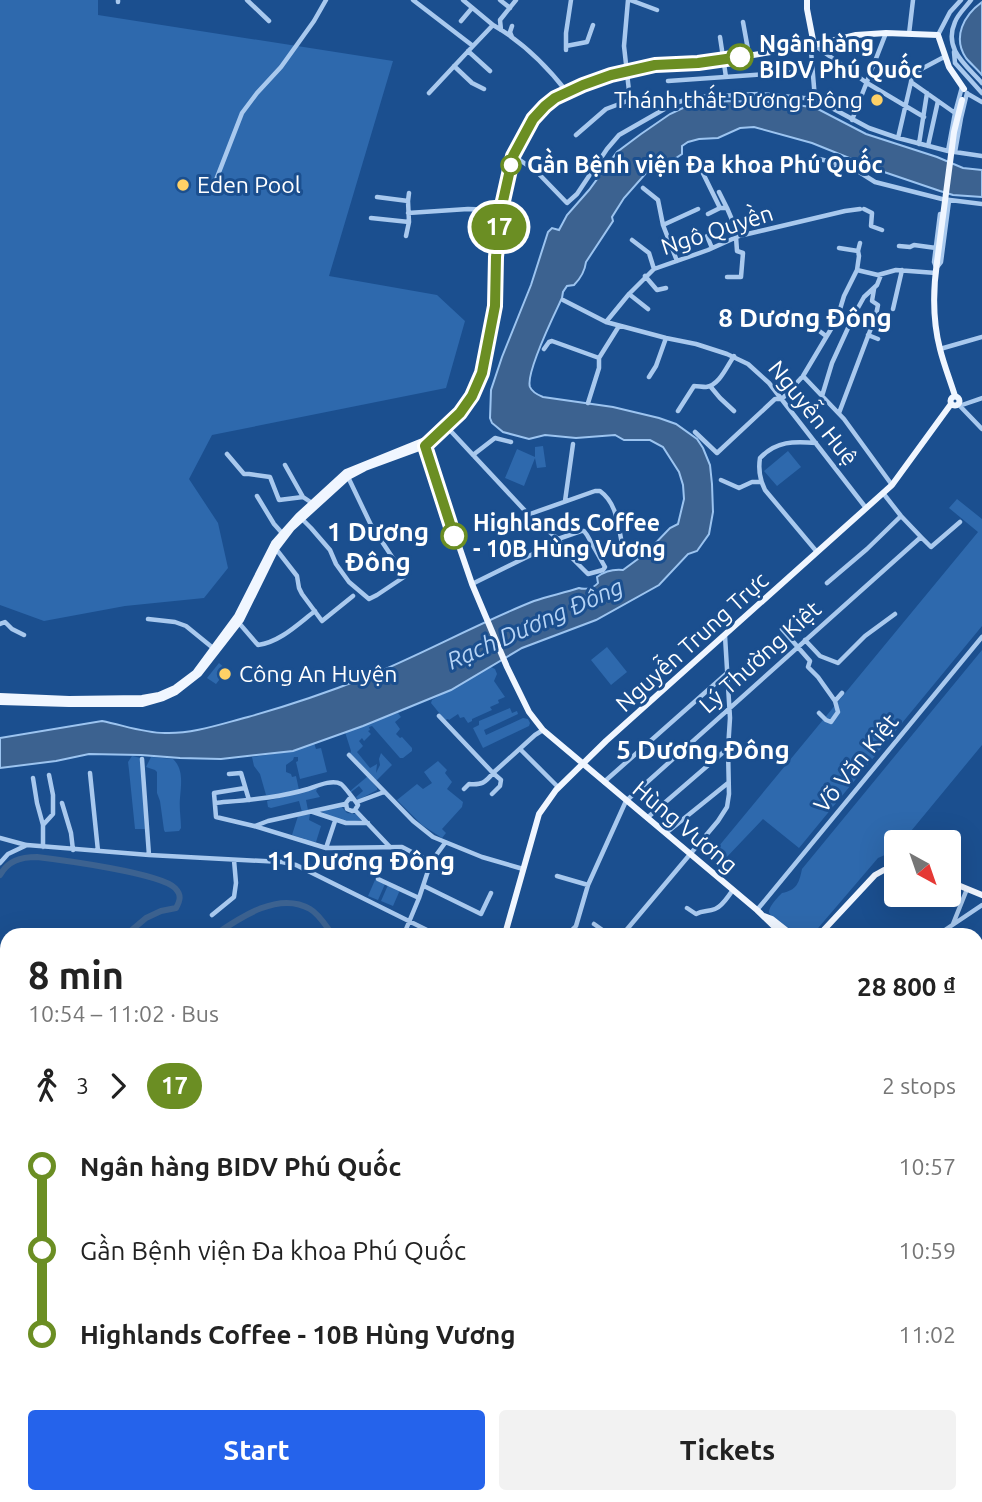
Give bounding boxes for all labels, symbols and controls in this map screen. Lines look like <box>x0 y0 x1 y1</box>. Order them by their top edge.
place label: Ngân hàng BIDV Phú Quốc <box>759 31 923 82</box>
marker: Ngân hàng BIDV Phú Quốc <box>727 44 753 70</box>
place label: Thánh thất Dương Đông <box>614 84 863 112</box>
marker: Thánh thất Dương Đông <box>869 92 885 108</box>
place label: Gần Bệnh viện Đa khoa Phú Quốc <box>527 147 883 177</box>
marker: Gần Bệnh viện Đa khoa Phú Quốc <box>501 155 521 175</box>
place label: Eden Pool <box>197 172 301 197</box>
marker: Eden Pool <box>175 177 191 193</box>
street label: Ngô Quyền <box>657 197 776 259</box>
line badge: 17 <box>468 204 530 250</box>
text: 17 <box>485 213 513 240</box>
district label: 8 Dương Đông <box>718 303 892 332</box>
street label: Nguyễn Huệ <box>764 355 864 470</box>
place label: Highlands Coffee - 10B Hùng Vương <box>473 510 666 561</box>
district label: 1 Dương Đông <box>327 517 429 576</box>
marker: Highlands Coffee - 10B Hùng Vương <box>441 523 467 549</box>
street label: Nguyễn Trung Trực <box>610 566 773 716</box>
water label: Rạch Dương Đông <box>442 573 627 675</box>
street label: Lý Thường Kiệt <box>694 596 825 718</box>
place label: Công An Huyện <box>239 661 398 686</box>
marker: Công An Huyện <box>217 666 233 682</box>
street label: Võ Văn Kiệt <box>809 709 903 817</box>
district label: 5 Dương Đông <box>616 735 790 764</box>
street label: Hùng Vương <box>628 776 743 878</box>
north arrow <box>884 830 961 906</box>
map controls <box>884 830 961 907</box>
district label: 11 Dương Đông <box>267 846 455 875</box>
text: 8 min <box>28 954 124 996</box>
text: 28 800 ₫ <box>857 972 956 1001</box>
text: 10:54 – 11:02 · Bus <box>28 1001 219 1026</box>
icon: walk <box>28 1067 66 1105</box>
icon: forward <box>99 1067 137 1105</box>
text: 17 <box>161 1072 188 1099</box>
text: 3 <box>76 1073 89 1098</box>
text: 2 stops <box>882 1073 956 1098</box>
text: Ngân hàng BIDV Phú Quốc <box>80 1152 401 1181</box>
text: 10:57 <box>898 1154 956 1179</box>
text: Gần Bệnh viện Đa khoa Phú Quốc <box>80 1236 466 1265</box>
text: 10:59 <box>898 1238 956 1263</box>
text: Highlands Coffee - 10B Hùng Vương <box>80 1320 516 1349</box>
text: 11:02 <box>898 1322 956 1347</box>
button: Start <box>28 1410 485 1490</box>
button: Tickets <box>499 1410 956 1490</box>

